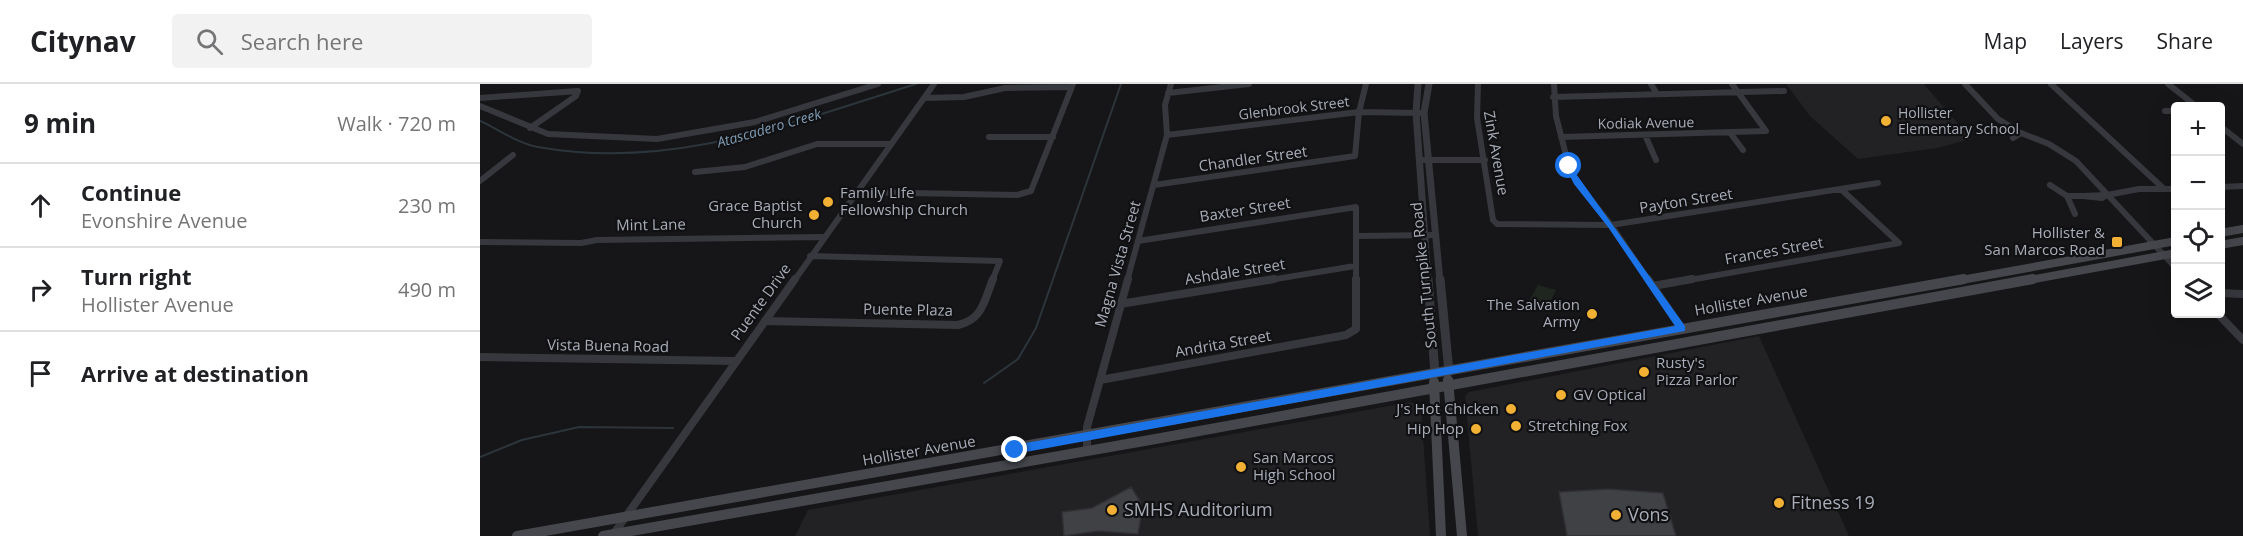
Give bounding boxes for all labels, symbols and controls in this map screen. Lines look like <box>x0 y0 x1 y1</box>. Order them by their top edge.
search box <box>172 14 592 68</box>
text: Citynav <box>30 22 136 60</box>
icon: search <box>193 25 226 58</box>
text: Search here <box>241 26 363 56</box>
text: Map <box>1984 27 2027 55</box>
text: Layers <box>2060 27 2124 55</box>
text: Share <box>2157 27 2213 55</box>
street label: Glenbrook Street <box>1238 91 1350 124</box>
map controls <box>2171 102 2225 318</box>
button: + <box>2171 102 2225 156</box>
water label: Atascadero Creek <box>714 103 824 152</box>
place label: Hollister Elementary School <box>1898 103 2019 138</box>
text: 9 min <box>24 105 96 141</box>
street label: Zink Avenue <box>1480 109 1514 197</box>
text: Walk · 720 m <box>337 110 456 137</box>
street label: Kodiak Avenue <box>1598 112 1695 133</box>
marker: Hollister Elementary School <box>1879 114 1893 128</box>
street label: Chandler Street <box>1197 140 1308 176</box>
route start <box>1555 152 1581 178</box>
button: − <box>2171 156 2225 210</box>
text: Continue <box>81 177 181 207</box>
place label: Family LIfe Fellowship Church <box>840 182 968 219</box>
street label: Payton Street <box>1638 183 1734 217</box>
icon: ahead <box>24 189 57 222</box>
text: 230 m <box>398 192 456 219</box>
street label: Baxter Street <box>1198 192 1292 226</box>
place label: Grace Baptist Church <box>708 195 802 232</box>
marker: Family LIfe Fellowship Church <box>821 195 835 209</box>
street label: Magna Vista Street <box>1089 198 1145 329</box>
street label: South Turnpike Road <box>1405 201 1441 349</box>
text: Evonshire Avenue <box>81 207 247 234</box>
marker: Grace Baptist Church <box>807 208 821 222</box>
button: locate <box>2171 210 2225 264</box>
street label: Mint Lane <box>616 213 686 235</box>
place label: Hollister & San Marcos Road <box>1984 222 2105 259</box>
street label: Frances Street <box>1723 231 1825 269</box>
marker: Hollister & San Marcos Road <box>2110 235 2124 249</box>
street label: Ashdale Street <box>1183 253 1286 289</box>
street label: Puente Drive <box>726 259 795 344</box>
text: Turn right <box>81 261 192 291</box>
button: layers <box>2171 264 2225 318</box>
icon: right <box>24 273 57 306</box>
text: 490 m <box>398 276 456 303</box>
street label: Hollister Avenue <box>1693 280 1809 320</box>
text: Hollister Avenue <box>81 291 234 318</box>
place label: The Salvation Army <box>1487 294 1580 331</box>
street label: Puente Plaza <box>863 298 953 320</box>
marker: The Salvation Army <box>1585 307 1599 321</box>
street label: Andrita Street <box>1173 325 1272 361</box>
street label: Vista Buena Road <box>547 334 669 356</box>
place label: Rusty's Pizza Parlor <box>1656 352 1738 389</box>
icon: arrive <box>24 357 57 390</box>
text: Arrive at destination <box>81 358 309 388</box>
marker: Rusty's Pizza Parlor <box>1637 365 1651 379</box>
place label: GV Optical <box>1573 384 1646 404</box>
marker: GV Optical <box>1554 388 1568 402</box>
place label: J's Hot Chicken <box>1394 398 1499 418</box>
marker: J's Hot Chicken <box>1504 402 1518 416</box>
place label: Stretching Fox <box>1528 415 1628 435</box>
place label: Hip Hop <box>1407 418 1464 438</box>
marker: Stretching Fox <box>1509 419 1523 433</box>
marker: Hip Hop <box>1469 422 1483 436</box>
street label: Hollister Avenue <box>861 430 977 470</box>
route end <box>1001 436 1027 462</box>
place label: San Marcos High School <box>1253 447 1336 484</box>
marker: San Marcos High School <box>1234 460 1248 474</box>
place label: Fitness 19 <box>1791 490 1875 514</box>
marker: Fitness 19 <box>1772 496 1786 510</box>
place label: SMHS Auditorium <box>1124 497 1273 521</box>
place label: Vons <box>1628 502 1669 526</box>
marker: SMHS Auditorium <box>1105 503 1119 517</box>
marker: Vons <box>1609 508 1623 522</box>

